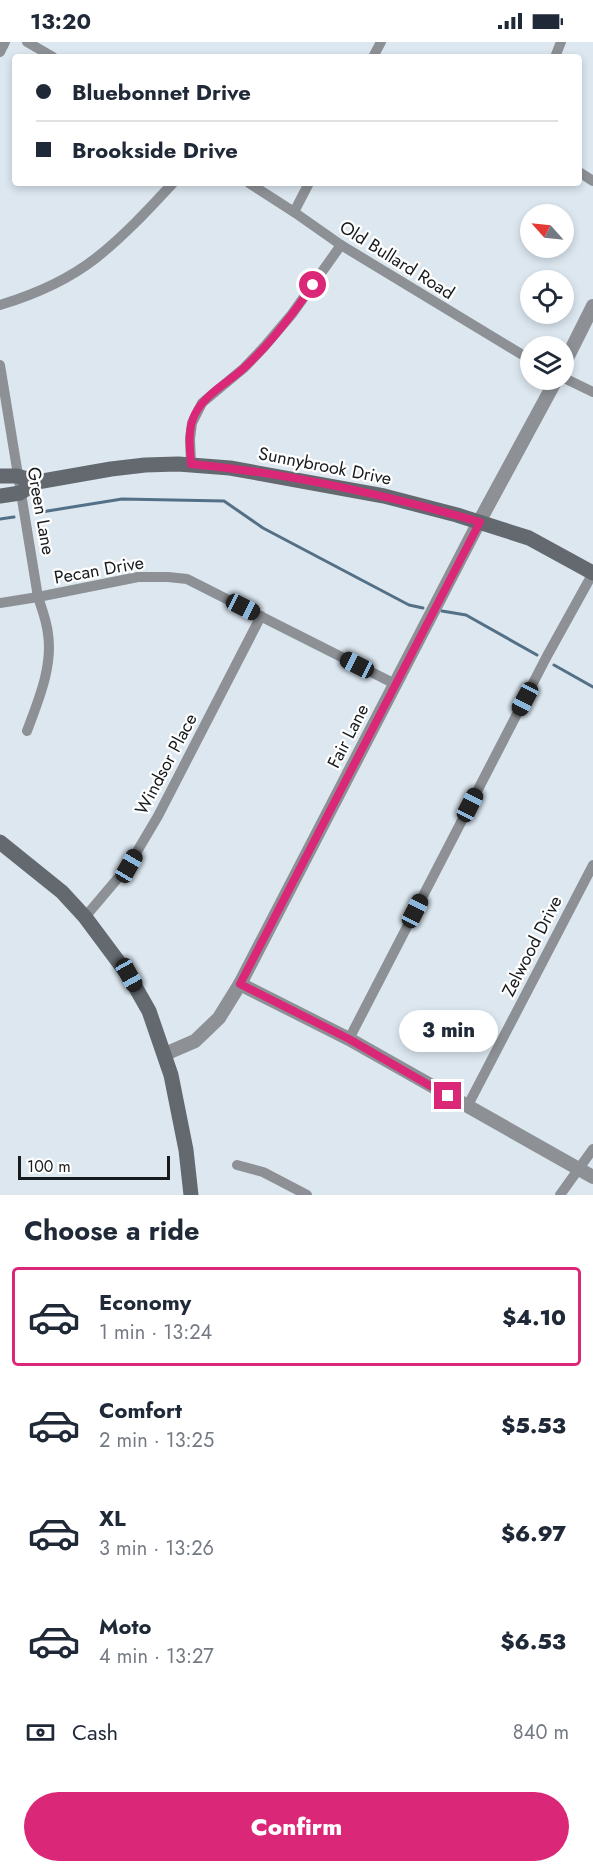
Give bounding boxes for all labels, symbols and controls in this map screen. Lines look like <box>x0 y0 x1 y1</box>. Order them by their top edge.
text: 13:20 <box>30 5 91 37</box>
text: Bluebonnet Drive <box>72 76 251 108</box>
text: Brookside Drive <box>72 134 238 166</box>
north arrow <box>520 204 574 258</box>
map controls <box>520 204 574 390</box>
street label: Old Bullard Road <box>335 214 459 306</box>
button: locate <box>520 270 574 324</box>
route start <box>299 271 326 298</box>
button: layers <box>520 336 574 390</box>
street label: Sunnybrook Drive <box>256 440 394 492</box>
street label: Green Lane <box>20 465 62 557</box>
street label: Pecan Drive <box>52 549 146 591</box>
car <box>223 591 263 623</box>
car <box>337 649 377 681</box>
car <box>509 679 541 719</box>
street label: Fair Lane <box>321 699 375 773</box>
street label: Windsor Place <box>128 709 204 819</box>
car <box>454 785 486 825</box>
car <box>112 846 146 886</box>
car <box>399 891 431 931</box>
street label: Zelwood Drive <box>495 891 569 1001</box>
car <box>112 955 146 995</box>
callout: 3 min <box>398 1009 498 1051</box>
text: 3 min <box>422 1016 475 1045</box>
route end <box>434 1082 461 1109</box>
scale bar <box>18 1153 170 1180</box>
text: 100 m <box>27 1155 71 1178</box>
text: Choose a ride <box>24 1211 199 1250</box>
text: Economy <box>99 1286 191 1318</box>
icon: car <box>27 1290 81 1344</box>
text: $4.10 <box>502 1301 566 1333</box>
text: 1 min · 13:24 <box>99 1318 212 1347</box>
text: Comfort <box>99 1394 182 1426</box>
icon: car <box>27 1398 81 1452</box>
text: $5.53 <box>501 1409 566 1441</box>
text: 2 min · 13:25 <box>99 1426 214 1455</box>
text: XL <box>99 1502 126 1534</box>
icon: car <box>27 1506 81 1560</box>
text: $6.97 <box>501 1517 566 1549</box>
text: 3 min · 13:26 <box>99 1534 214 1563</box>
text: Moto <box>99 1610 152 1642</box>
icon: car <box>27 1614 81 1668</box>
text: $6.53 <box>501 1625 566 1657</box>
text: 4 min · 13:27 <box>99 1642 214 1671</box>
icon: cash <box>24 1716 57 1749</box>
text: Cash <box>72 1716 118 1748</box>
text: 840 m <box>513 1718 569 1747</box>
button: Confirm <box>24 1792 569 1861</box>

